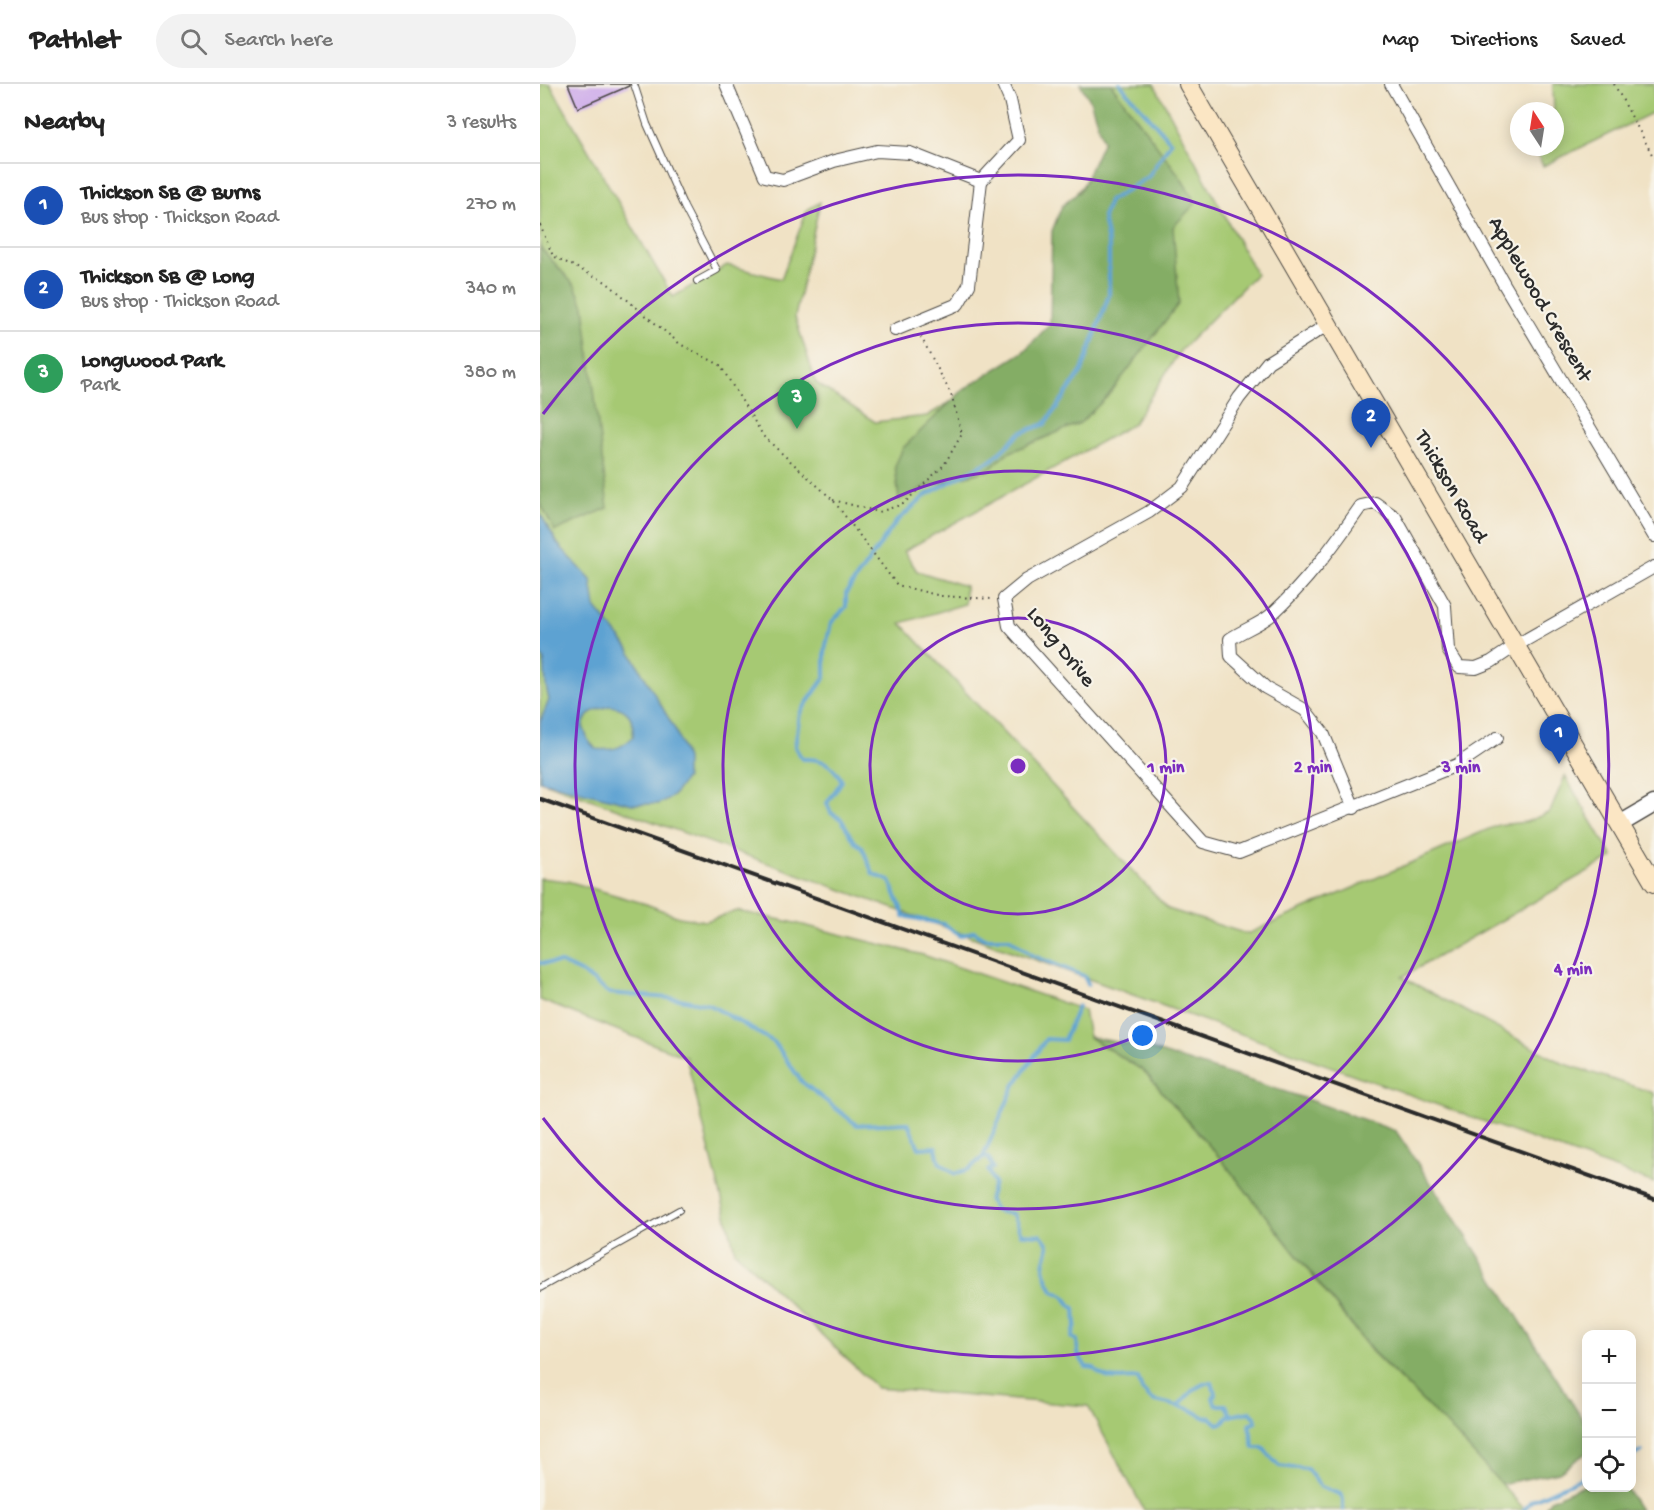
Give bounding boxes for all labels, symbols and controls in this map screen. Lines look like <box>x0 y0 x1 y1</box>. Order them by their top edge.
search box <box>156 14 576 68</box>
text: Pathlet <box>30 25 120 58</box>
icon: search <box>177 25 210 58</box>
text: Search here <box>225 28 333 54</box>
text: Map <box>1382 29 1419 54</box>
text: Directions <box>1452 29 1537 54</box>
text: Saved <box>1570 29 1624 54</box>
north arrow <box>1510 102 1564 156</box>
text: Nearby <box>24 108 105 139</box>
text: 3 results <box>447 112 516 135</box>
text: Thickson SB @ Burns <box>81 181 260 207</box>
text: 1 <box>39 194 48 217</box>
text: 270 m <box>466 194 516 217</box>
text: Bus stop · Thickson Road <box>81 207 278 230</box>
street label: Applewood Crescent <box>1481 213 1598 389</box>
text: Thickson SB @ Long <box>81 265 255 291</box>
text: 2 <box>39 278 48 301</box>
text: 340 m <box>466 278 516 301</box>
text: Bus stop · Thickson Road <box>81 291 278 314</box>
text: Longwood Park <box>81 349 223 375</box>
text: 3 <box>38 362 49 385</box>
text: 380 m <box>464 362 516 385</box>
text: Park <box>81 375 119 398</box>
pin: 3 <box>778 380 816 429</box>
pin: 2 <box>1352 398 1390 448</box>
street label: Thickson Road <box>1406 424 1494 550</box>
street label: Long Drive <box>1020 603 1101 694</box>
pin: 1 <box>1540 714 1578 764</box>
centre of rings <box>1008 756 1028 776</box>
text: 1 min <box>1147 758 1185 779</box>
text: 2 min <box>1294 758 1333 779</box>
text: 3 min <box>1441 758 1481 779</box>
text: 4 min <box>1553 960 1592 981</box>
your location <box>1128 1021 1157 1050</box>
map controls <box>1582 1330 1636 1492</box>
button: + <box>1582 1330 1636 1384</box>
button: − <box>1582 1384 1636 1438</box>
button: locate <box>1582 1438 1636 1492</box>

